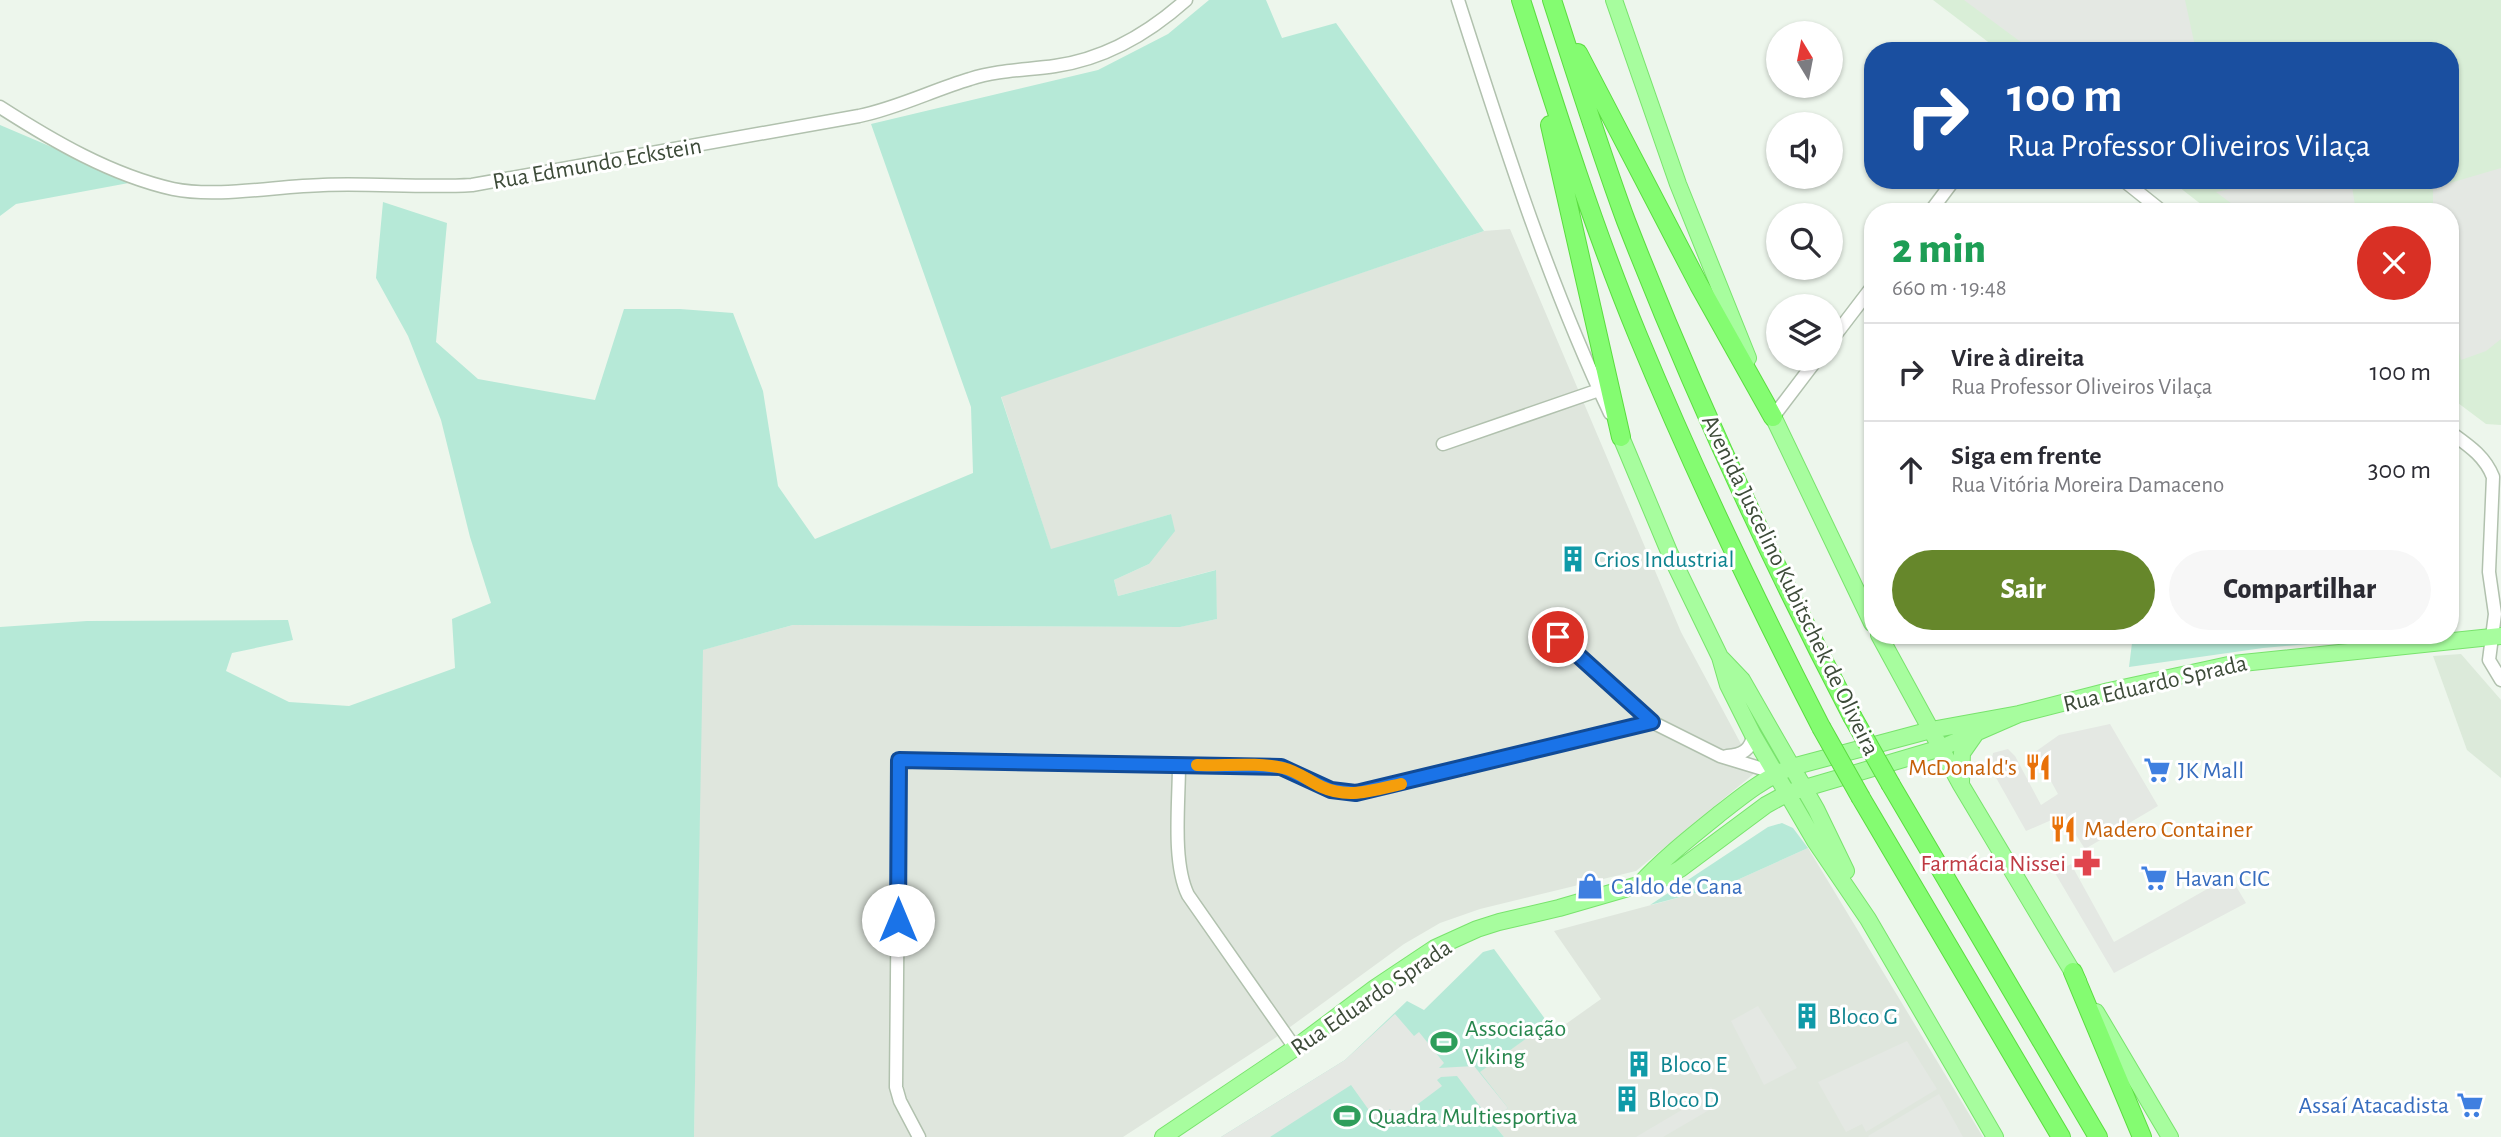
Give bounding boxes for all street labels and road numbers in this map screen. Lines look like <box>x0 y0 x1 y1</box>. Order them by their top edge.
street label: Rua Edmundo Eckstein <box>491 134 704 194</box>
street label: Avenida Juscelino Kubitschek de Oliveira <box>1697 411 1883 759</box>
street label: Rua Eduardo Sprada <box>2061 651 2249 717</box>
street label: Rua Eduardo Sprada <box>1287 935 1456 1060</box>

